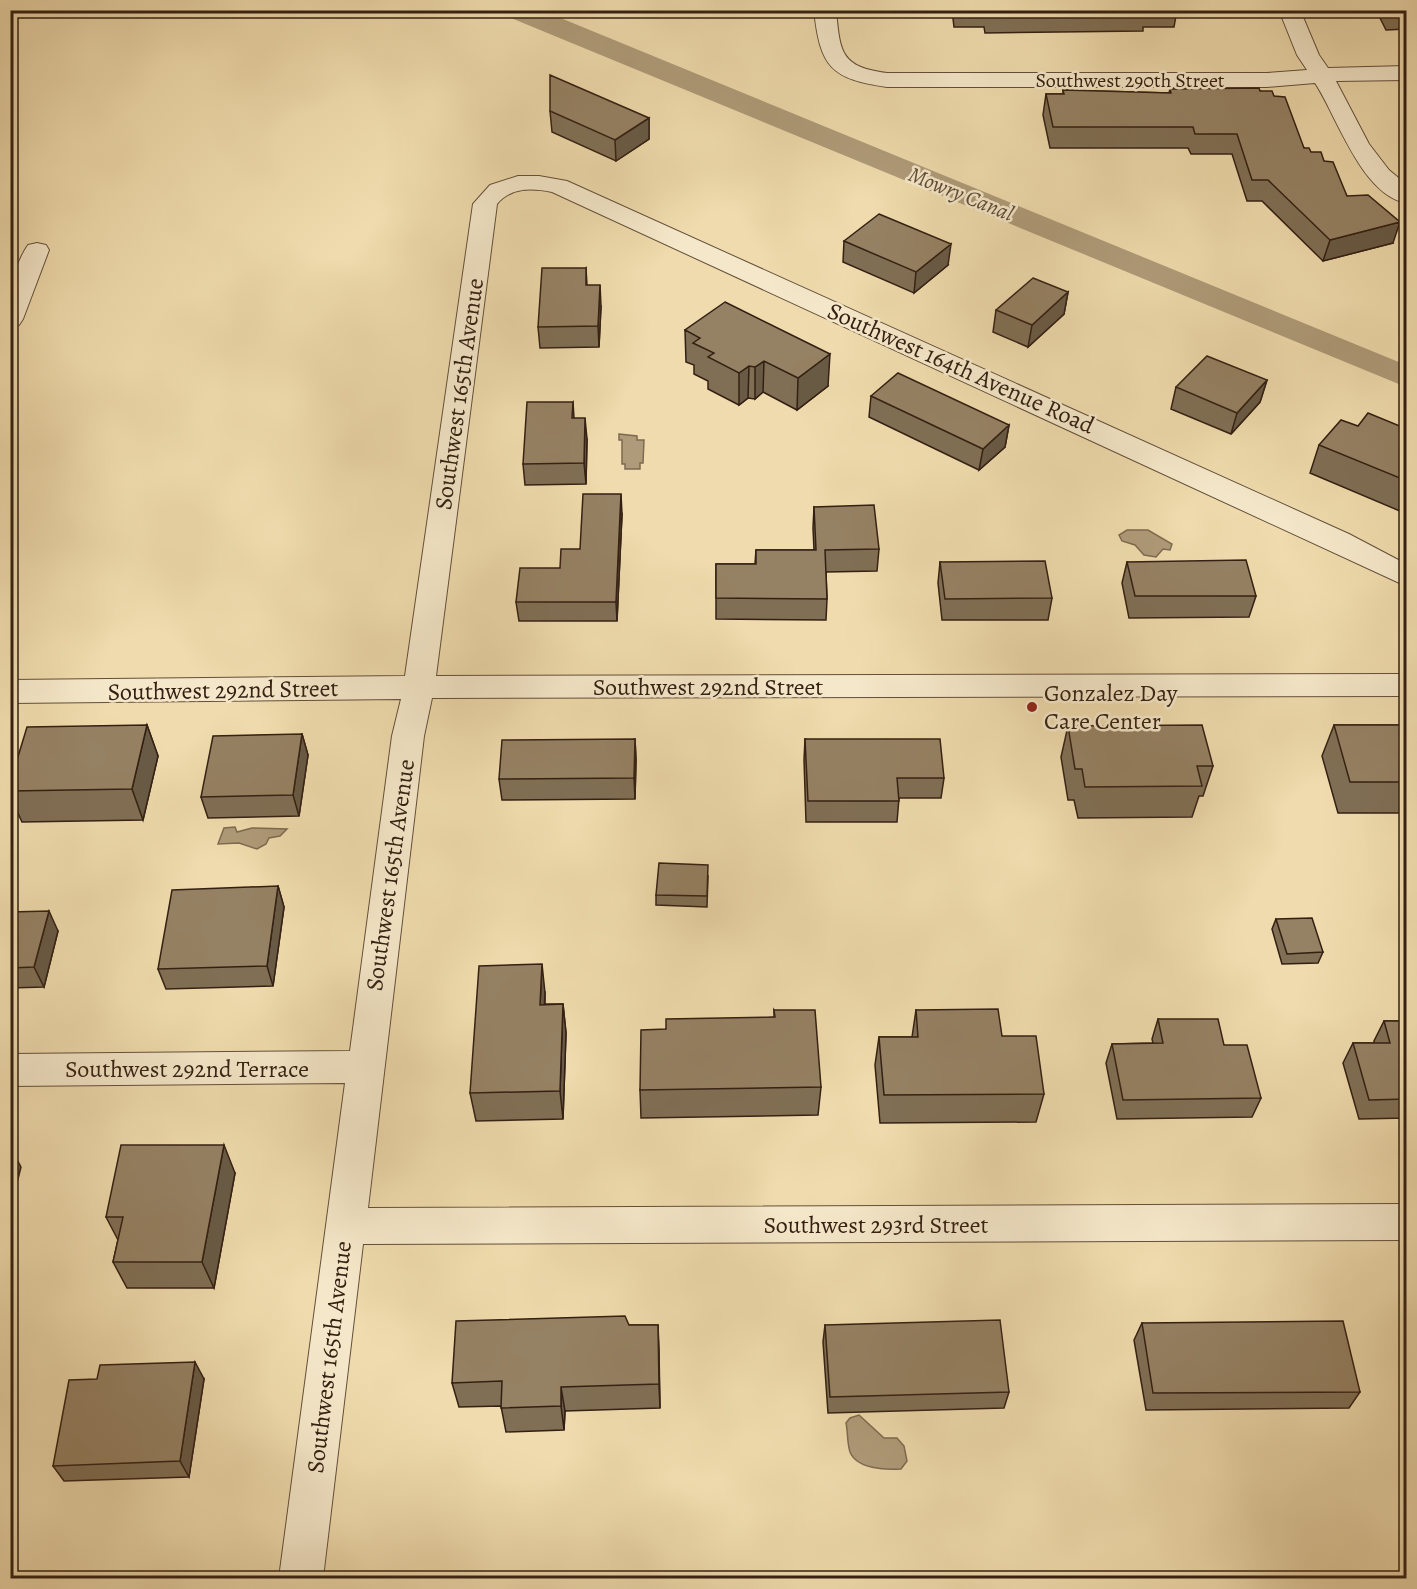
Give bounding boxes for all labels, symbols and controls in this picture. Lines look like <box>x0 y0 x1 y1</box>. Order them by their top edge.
street label: Southwest 290th Street <box>1036 67 1225 94</box>
water label: Mowry Canal <box>904 159 1019 229</box>
street label: Southwest 165th Avenue <box>427 276 491 512</box>
street label: Southwest 164th Avenue Road <box>823 295 1100 441</box>
street label: Southwest 292nd Street <box>593 671 823 703</box>
street label: Southwest 292nd Street <box>107 672 339 708</box>
place label: Gonzalez Day Care Center <box>1044 677 1178 737</box>
marker: Gonzalez Day Care Center <box>1025 700 1039 714</box>
street label: Southwest 165th Avenue <box>358 757 422 993</box>
street label: Southwest 292nd Terrace <box>65 1053 309 1085</box>
street label: Southwest 293rd Street <box>764 1209 989 1241</box>
street label: Southwest 165th Avenue <box>299 1239 359 1475</box>

